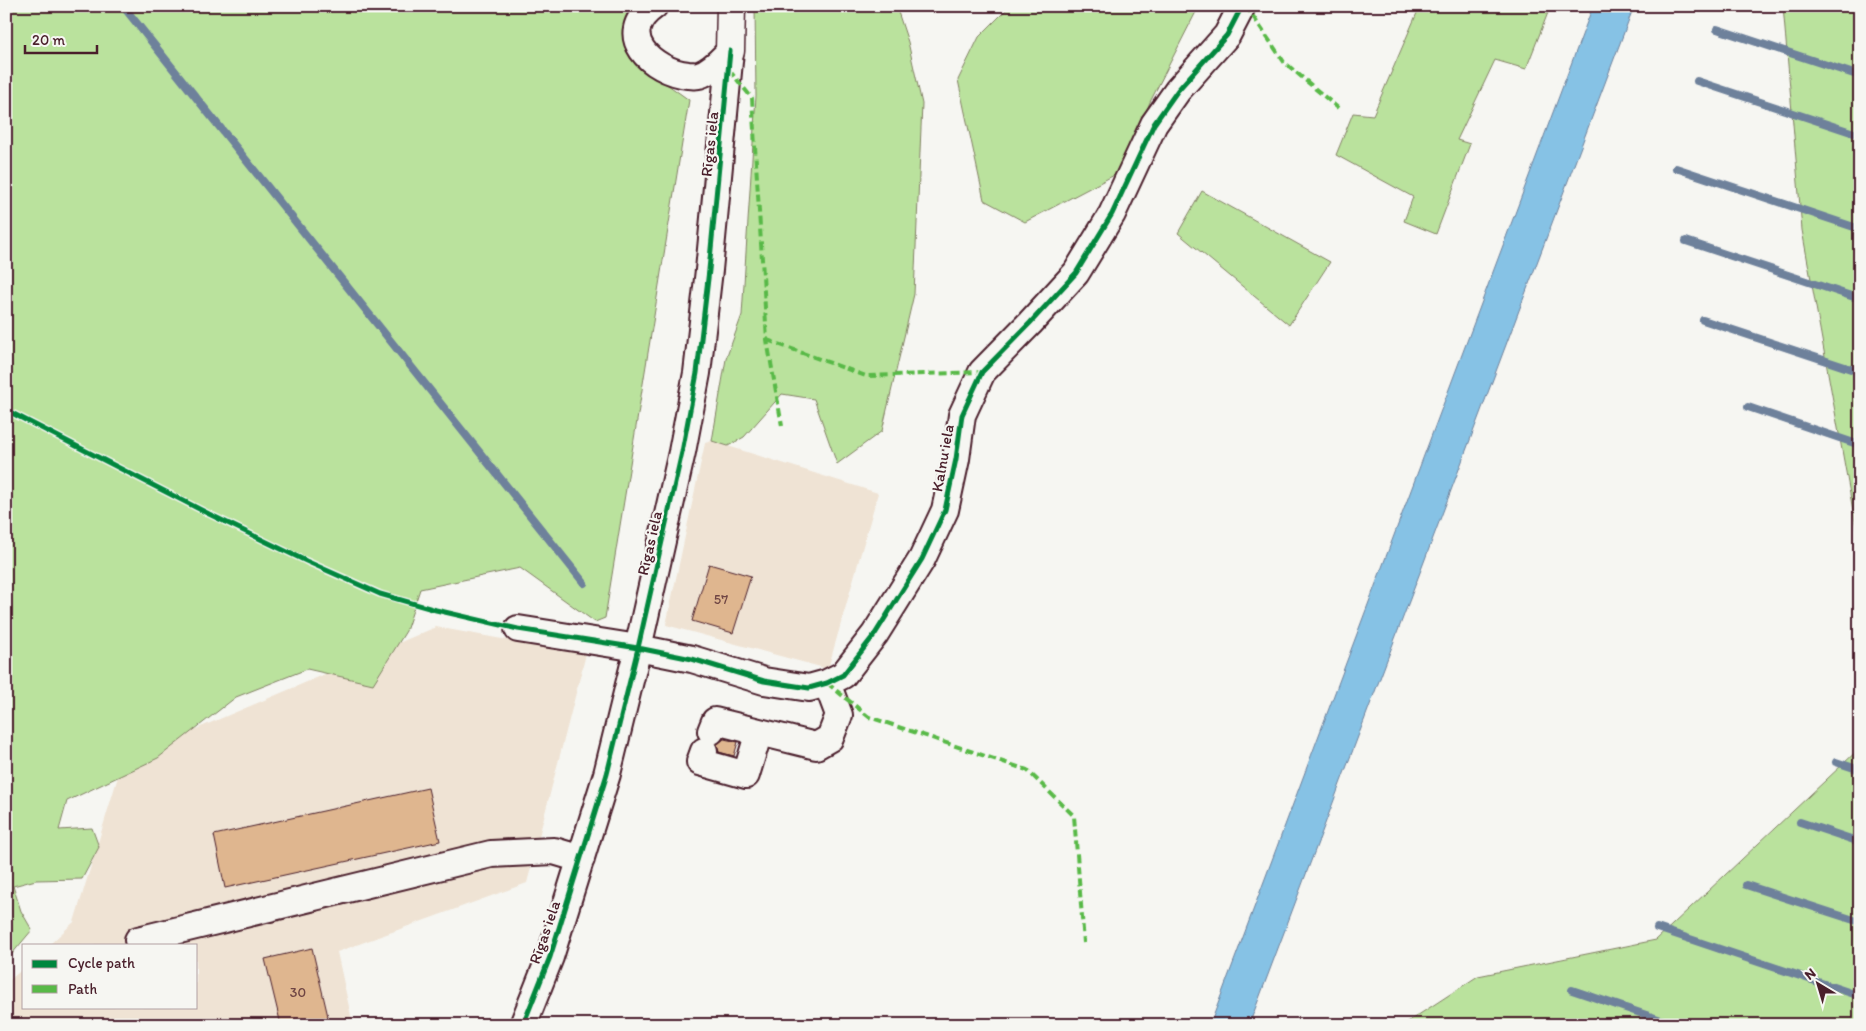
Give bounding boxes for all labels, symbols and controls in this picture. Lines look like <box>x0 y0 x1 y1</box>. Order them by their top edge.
scale bar <box>25 22 98 54</box>
text: 20 m <box>32 31 66 49</box>
street label: Rīgas iela <box>697 110 722 178</box>
street label: Kalnu iela <box>927 423 958 493</box>
street label: Rīgas iela <box>633 508 666 577</box>
house number: 57 <box>714 591 728 608</box>
street label: Rīgas iela <box>525 897 564 966</box>
legend <box>22 944 198 1008</box>
text: Cycle path <box>68 954 135 972</box>
north arrow <box>1794 958 1844 1008</box>
text: N <box>1801 965 1819 984</box>
text: Path <box>68 980 97 998</box>
house number: 30 <box>290 984 306 1001</box>

